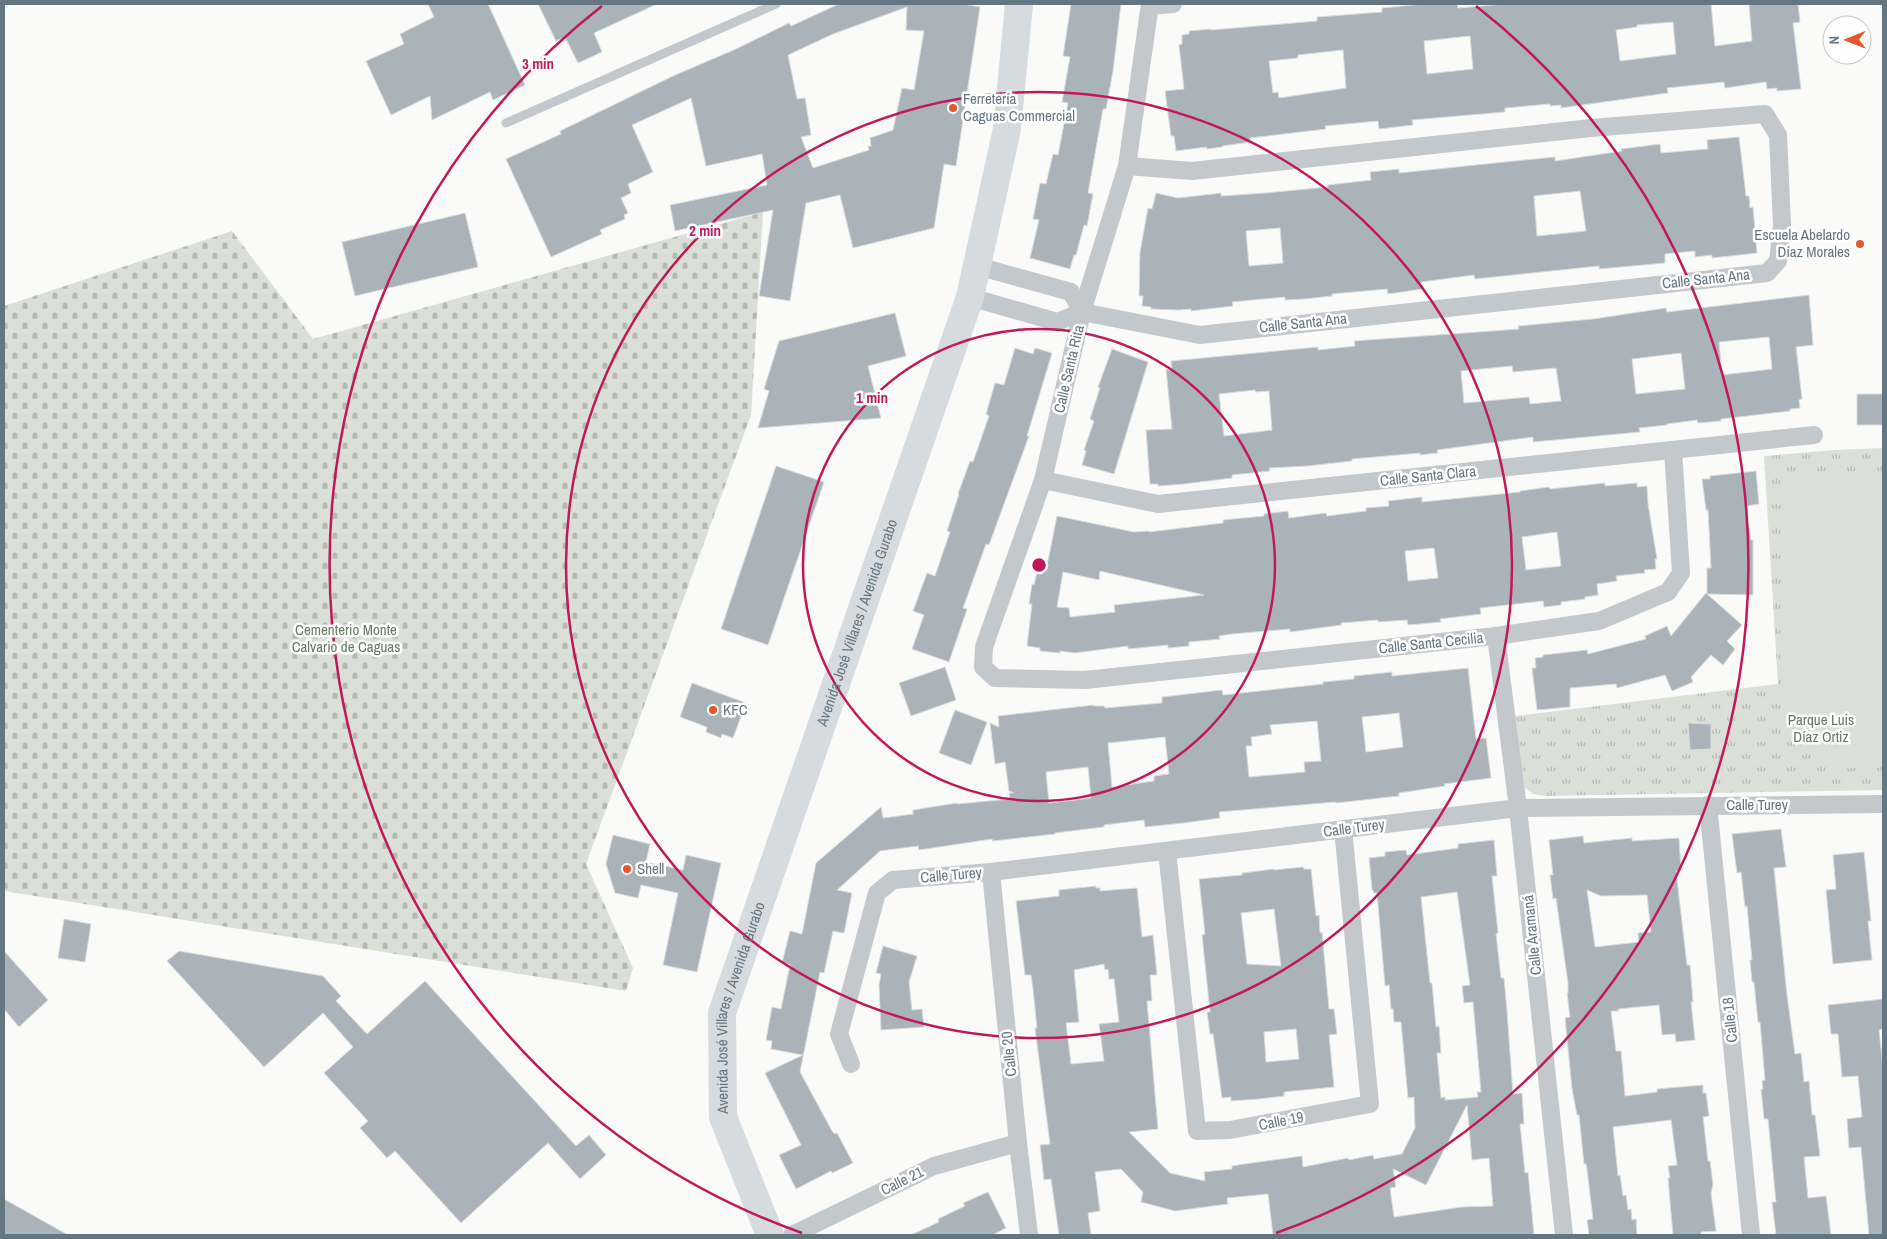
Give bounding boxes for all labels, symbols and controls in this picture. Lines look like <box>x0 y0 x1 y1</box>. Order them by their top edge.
north arrow <box>1822 15 1872 65</box>
text: N <box>1825 36 1843 45</box>
text: 3 min <box>522 53 554 74</box>
place label: Ferretería Caguas Commercial <box>963 88 1075 126</box>
marker: Ferretería Caguas Commercial <box>947 102 959 114</box>
text: 2 min <box>689 220 721 241</box>
place label: Escuela Abelardo Díaz Morales <box>1754 224 1850 262</box>
marker: Escuela Abelardo Díaz Morales <box>1854 238 1866 250</box>
street label: Calle Santa Ana <box>1661 263 1751 294</box>
street label: Calle Santa Ana <box>1258 307 1348 338</box>
street label: Calle Santa Rita <box>1048 323 1089 415</box>
text: 1 min <box>856 387 888 408</box>
street label: Calle Santa Clara <box>1379 460 1477 491</box>
street label: Avenida José Villares / Avenida Gurabo <box>811 516 902 730</box>
centre of rings <box>1030 556 1048 574</box>
park label: Cementerio Monte Calvario de Caguas <box>292 619 400 657</box>
street label: Calle Santa Cecilia <box>1377 627 1485 658</box>
place label: KFC <box>723 699 748 720</box>
marker: KFC <box>707 704 719 716</box>
park label: Parque Luis Díaz Ortiz <box>1788 709 1854 747</box>
street label: Calle Turey <box>1726 794 1789 815</box>
street label: Calle Turey <box>1322 813 1387 842</box>
place label: Shell <box>637 858 664 879</box>
street label: Calle Turey <box>919 861 983 888</box>
marker: Shell <box>621 863 633 875</box>
street label: Calle Aramaná <box>1517 894 1546 976</box>
street label: Avenida José Villares / Avenida Gurabo <box>711 899 770 1115</box>
street label: Calle 18 <box>1717 996 1742 1044</box>
street label: Calle 20 <box>996 1030 1021 1078</box>
street label: Calle 19 <box>1257 1106 1305 1135</box>
street label: Calle 21 <box>877 1161 927 1200</box>

